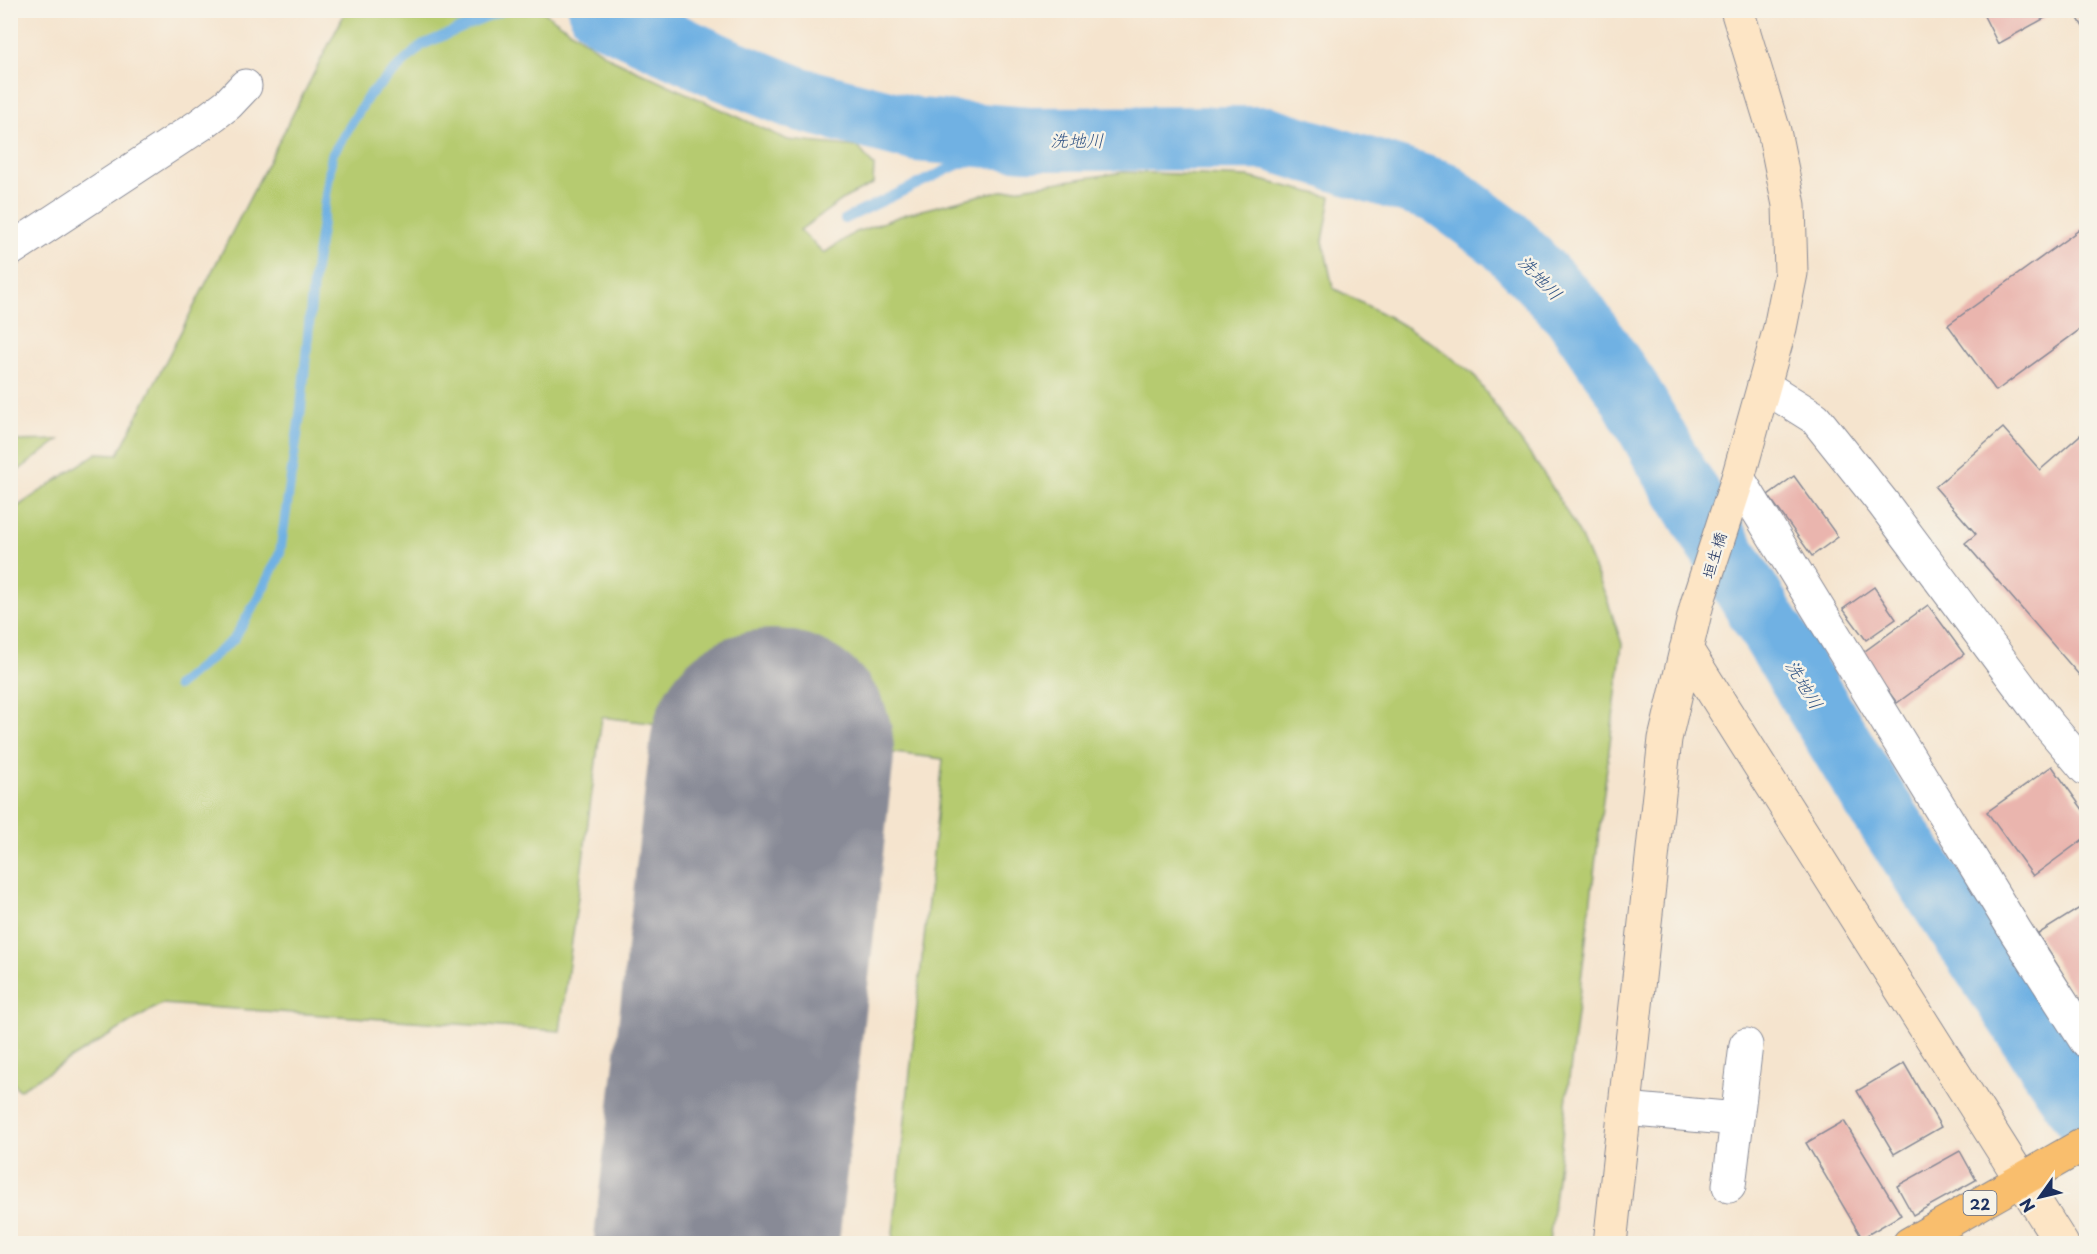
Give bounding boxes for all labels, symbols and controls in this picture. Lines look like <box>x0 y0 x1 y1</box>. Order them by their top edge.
water label: 洗地川 <box>1050 126 1104 153</box>
water label: 洗地川 <box>1513 248 1569 306</box>
street label: 垣生橋 <box>1695 529 1731 581</box>
water label: 洗地川 <box>1780 654 1830 714</box>
north arrow <box>2010 1167 2070 1227</box>
road number: 22 <box>1964 1191 1996 1215</box>
text: N <box>2013 1194 2040 1218</box>

